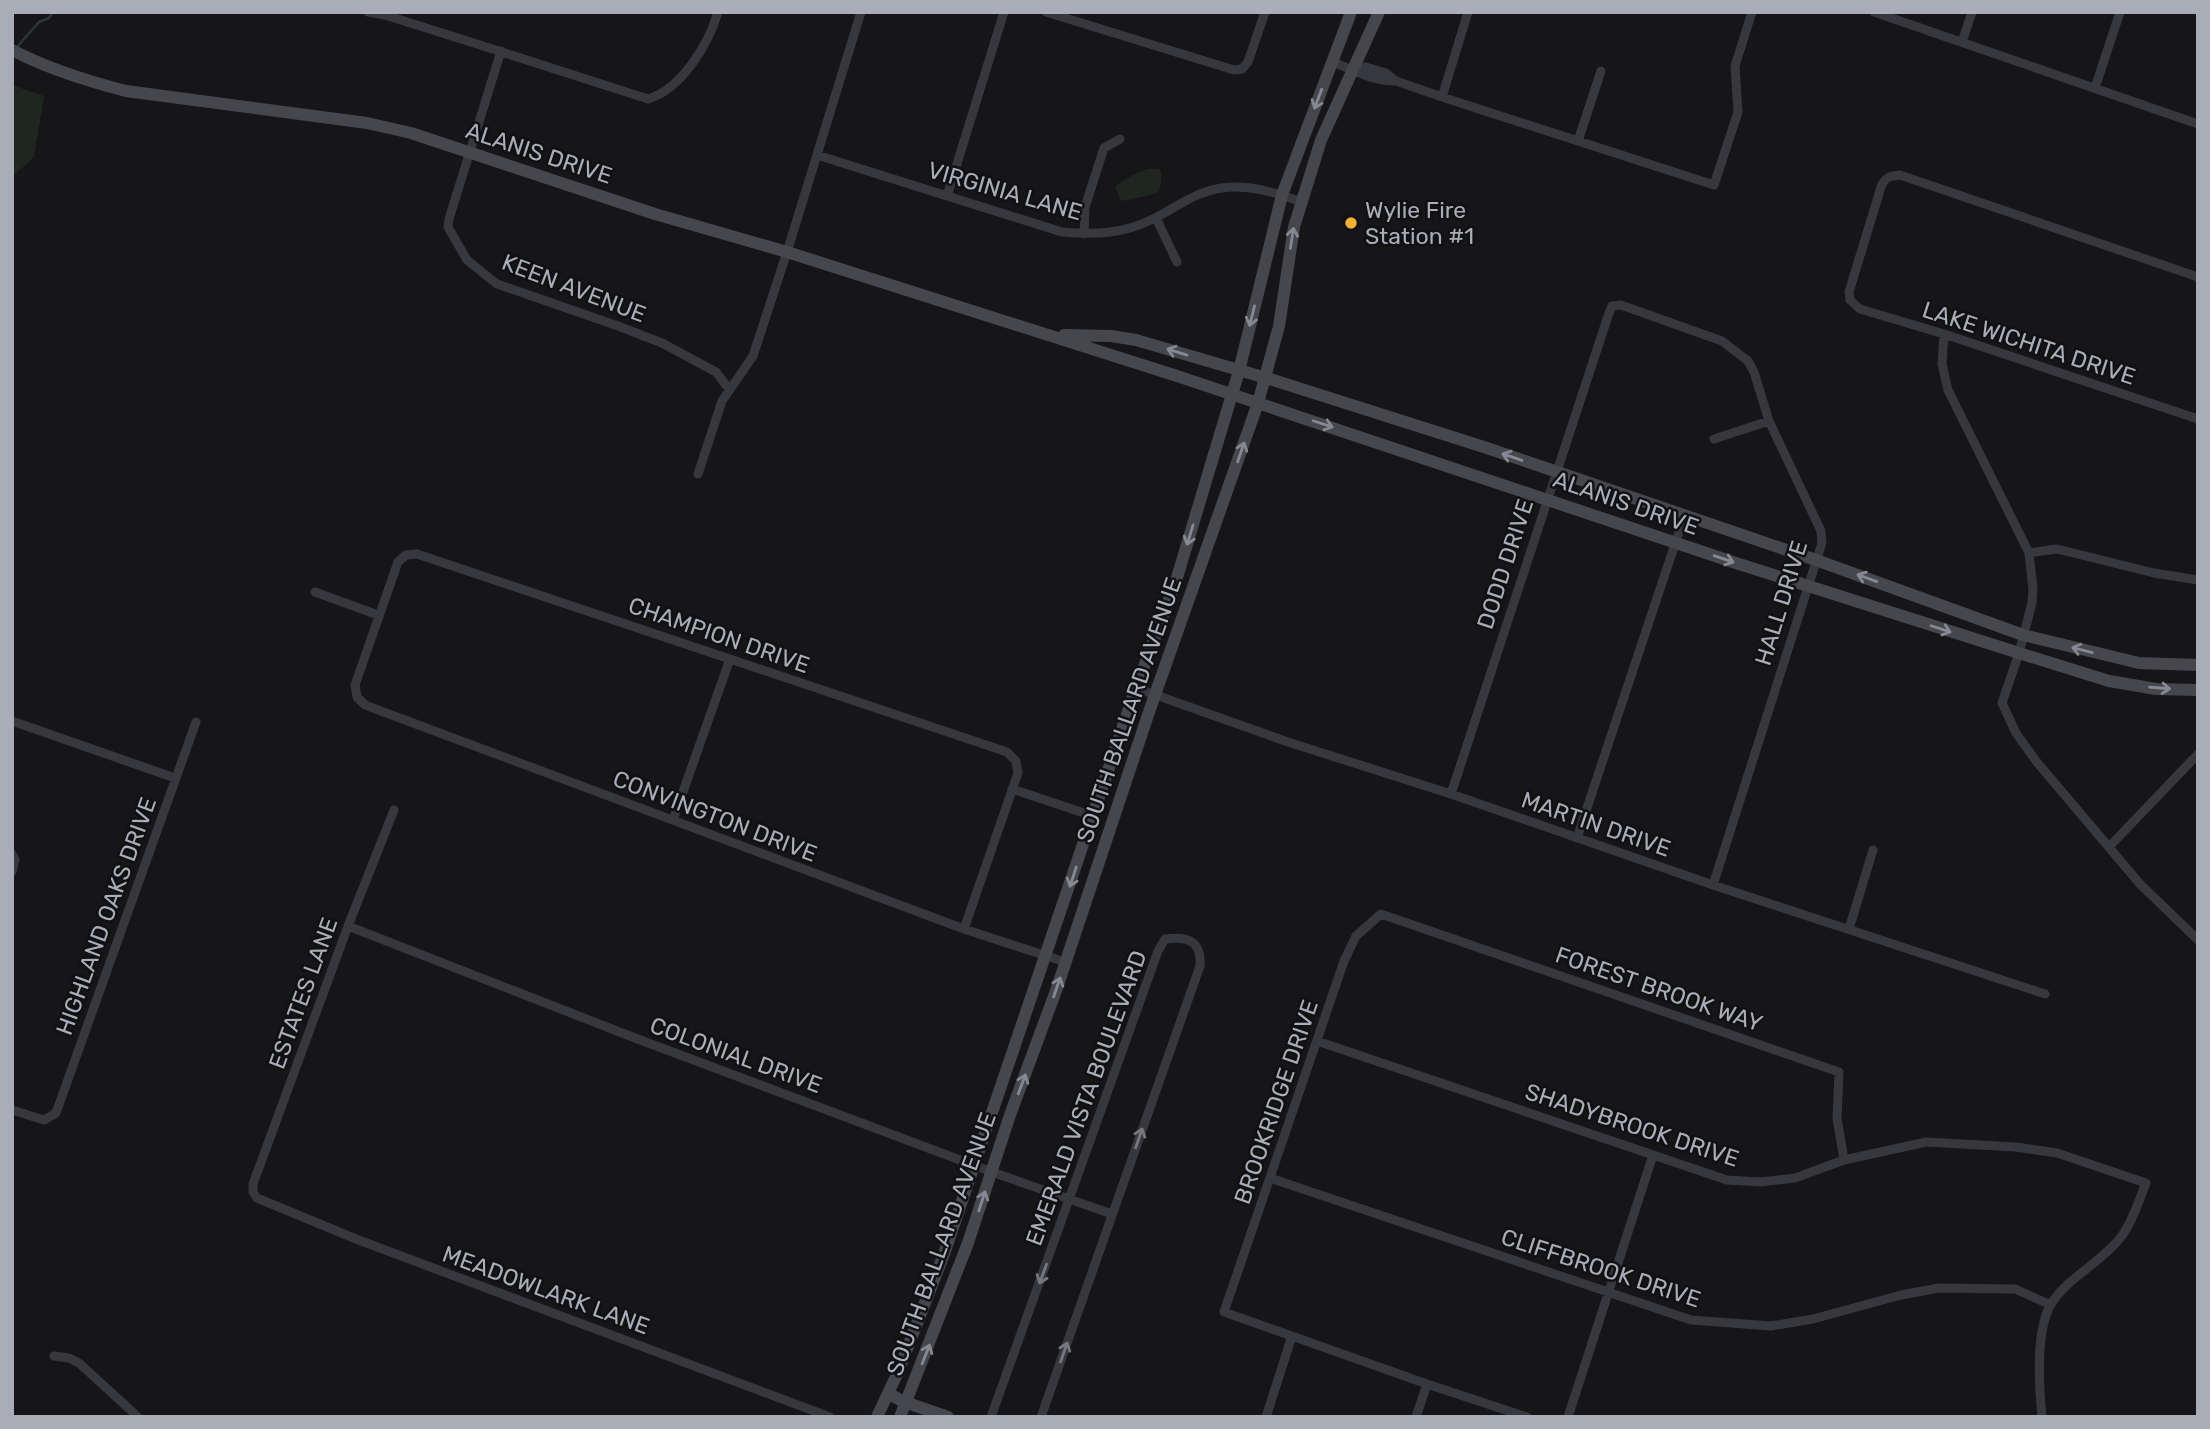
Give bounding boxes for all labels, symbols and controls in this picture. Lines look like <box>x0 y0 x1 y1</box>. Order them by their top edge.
one-way arrow <box>1310 87 1323 109</box>
street label: ALANIS DRIVE <box>462 116 616 190</box>
street label: VIRGINIA LANE <box>925 156 1085 226</box>
place label: Wylie Fire Station #1 <box>1365 196 1474 250</box>
marker: Wylie Fire Station #1 <box>1343 215 1359 231</box>
one-way arrow <box>1286 227 1299 250</box>
street label: KEEN AVENUE <box>498 248 650 328</box>
street label: LAKE WICHITA DRIVE <box>1919 295 2139 391</box>
one-way arrow <box>1245 304 1258 327</box>
one-way arrow <box>1166 345 1188 358</box>
one-way arrow <box>1312 418 1334 431</box>
one-way arrow <box>1236 441 1248 463</box>
one-way arrow <box>1502 450 1524 462</box>
street label: ALANIS DRIVE <box>1550 465 1702 541</box>
street label: DODD DRIVE <box>1471 495 1539 633</box>
one-way arrow <box>1183 524 1196 546</box>
street label: HALL DRIVE <box>1749 537 1813 669</box>
one-way arrow <box>1713 553 1735 566</box>
one-way arrow <box>1856 571 1878 583</box>
street label: SOUTH BALLARD AVENUE <box>1070 574 1188 846</box>
street label: CHAMPION DRIVE <box>625 591 813 679</box>
one-way arrow <box>1930 623 1952 636</box>
one-way arrow <box>2071 643 2094 656</box>
one-way arrow <box>2148 682 2171 695</box>
street label: CONVINGTON DRIVE <box>609 764 821 868</box>
street label: MARTIN DRIVE <box>1518 785 1674 863</box>
street label: HIGHLAND OAKS DRIVE <box>50 793 162 1039</box>
one-way arrow <box>1066 866 1079 888</box>
street label: ESTATES LANE <box>263 914 343 1072</box>
street label: FOREST BROOK WAY <box>1552 940 1766 1038</box>
street label: EMERALD VISTA BOULEVARD <box>1019 947 1153 1249</box>
one-way arrow <box>1052 977 1064 999</box>
street label: BROOKRIDGE DRIVE <box>1228 996 1324 1208</box>
street label: COLONIAL DRIVE <box>646 1011 826 1099</box>
one-way arrow <box>1017 1074 1030 1095</box>
street label: SHADYBROOK DRIVE <box>1522 1077 1742 1173</box>
street label: SOUTH BALLARD AVENUE <box>880 1108 1002 1380</box>
one-way arrow <box>1134 1127 1146 1149</box>
one-way arrow <box>977 1190 989 1212</box>
street label: CLIFFBROOK DRIVE <box>1498 1222 1704 1314</box>
street label: MEADOWLARK LANE <box>439 1240 653 1340</box>
one-way arrow <box>1036 1263 1048 1285</box>
one-way arrow <box>1059 1342 1071 1364</box>
one-way arrow <box>921 1343 934 1365</box>

